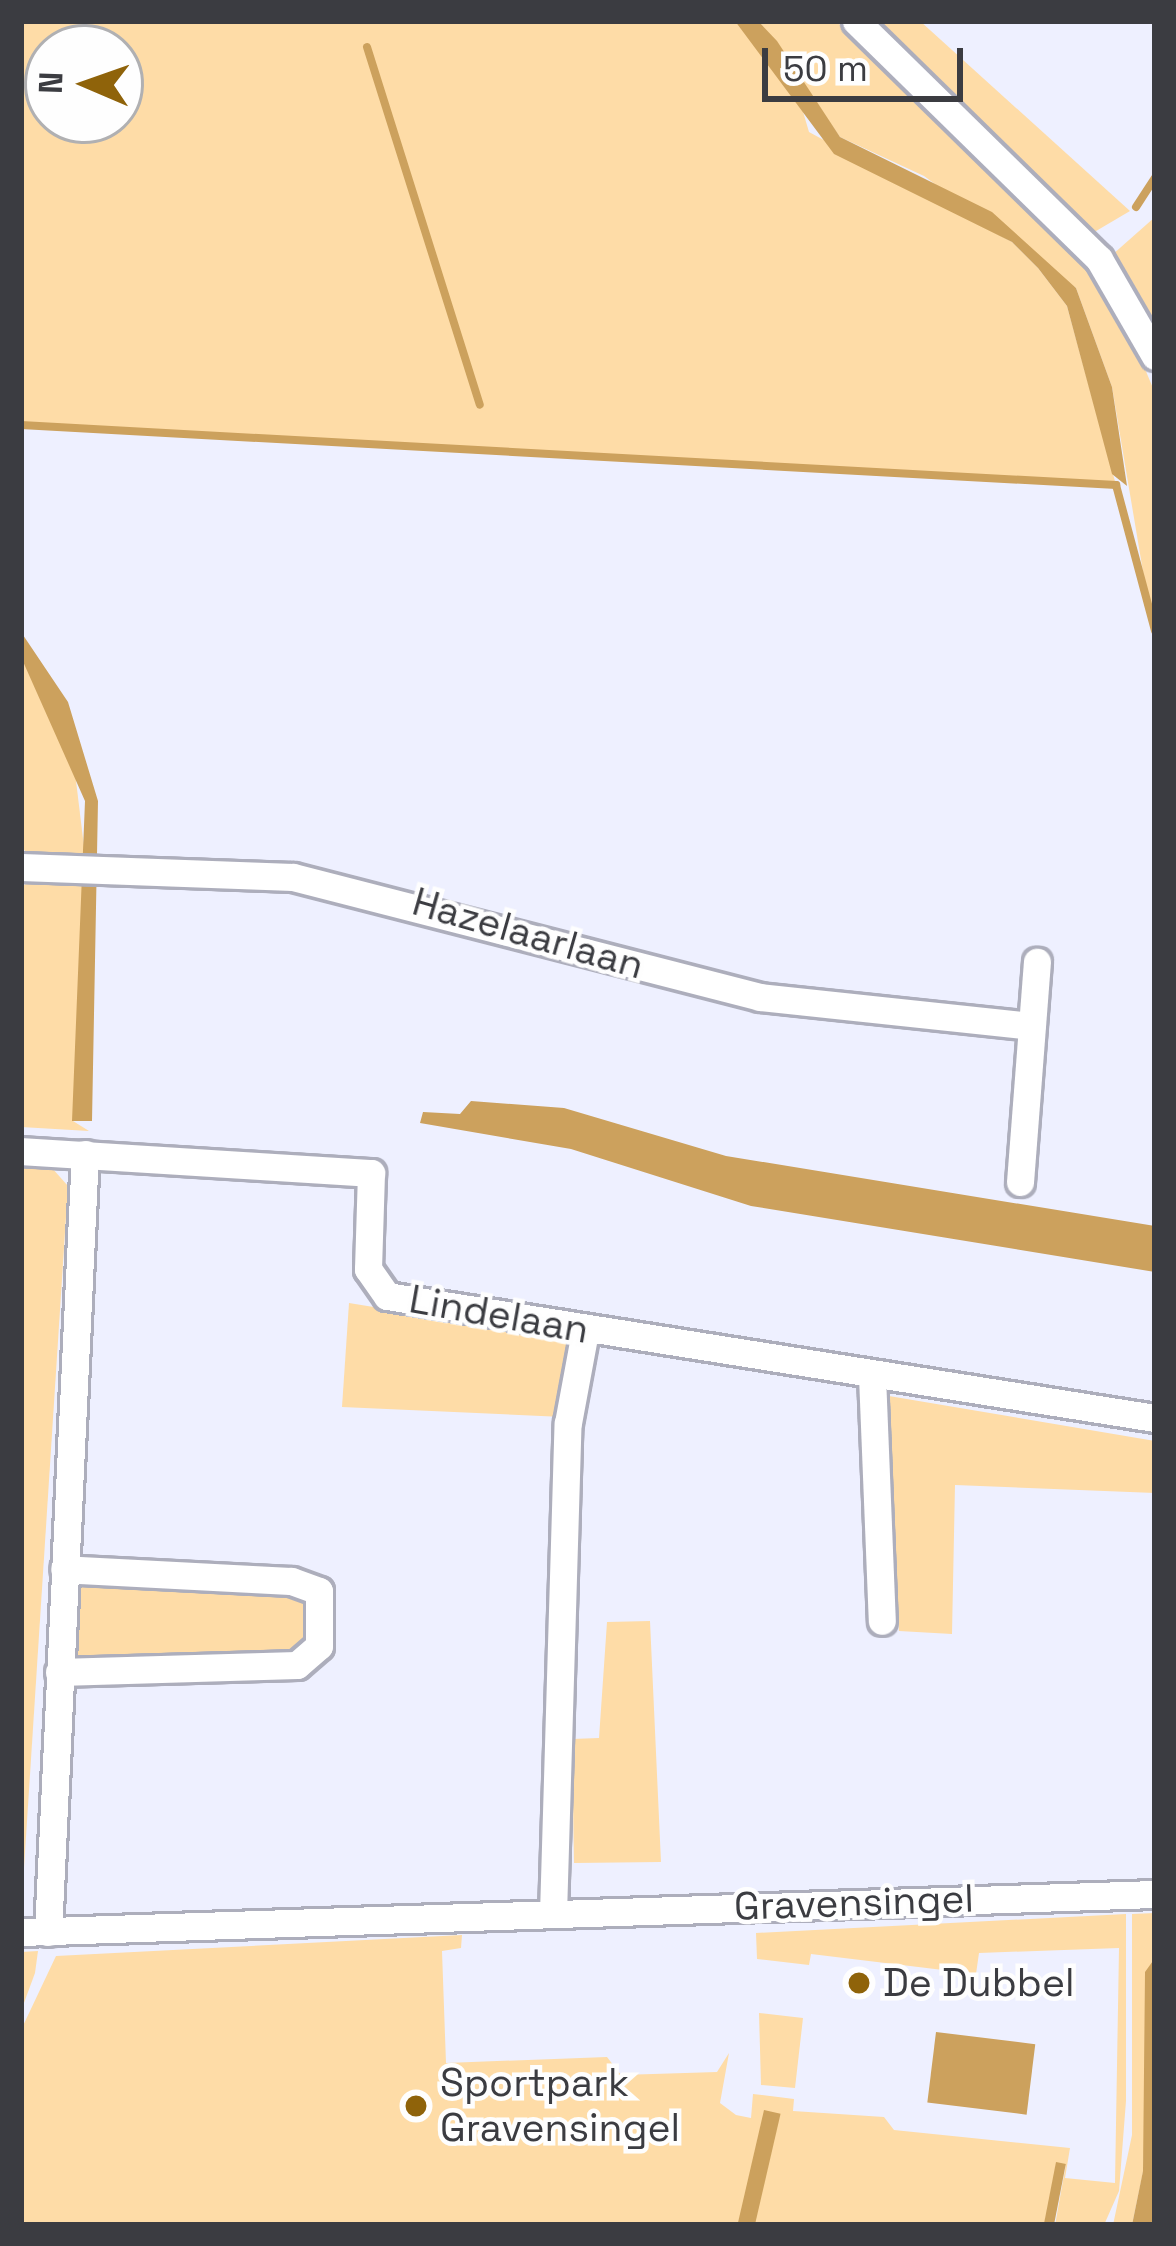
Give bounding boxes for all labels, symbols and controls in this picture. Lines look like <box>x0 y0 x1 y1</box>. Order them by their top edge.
north arrow <box>24 24 144 144</box>
scale bar <box>768 24 969 98</box>
text: 50 m <box>783 46 868 92</box>
text: N <box>30 71 72 95</box>
street label: Hazelaarlaan <box>407 879 649 989</box>
street label: Lindelaan <box>406 1276 592 1354</box>
street label: Gravensingel <box>733 1875 975 1931</box>
place label: De Dubbel <box>883 1960 1075 2006</box>
marker: De Dubbel <box>846 1970 872 1996</box>
place label: Sportpark Gravensingel <box>440 2061 680 2152</box>
marker: Sportpark Gravensingel <box>403 2093 429 2119</box>

